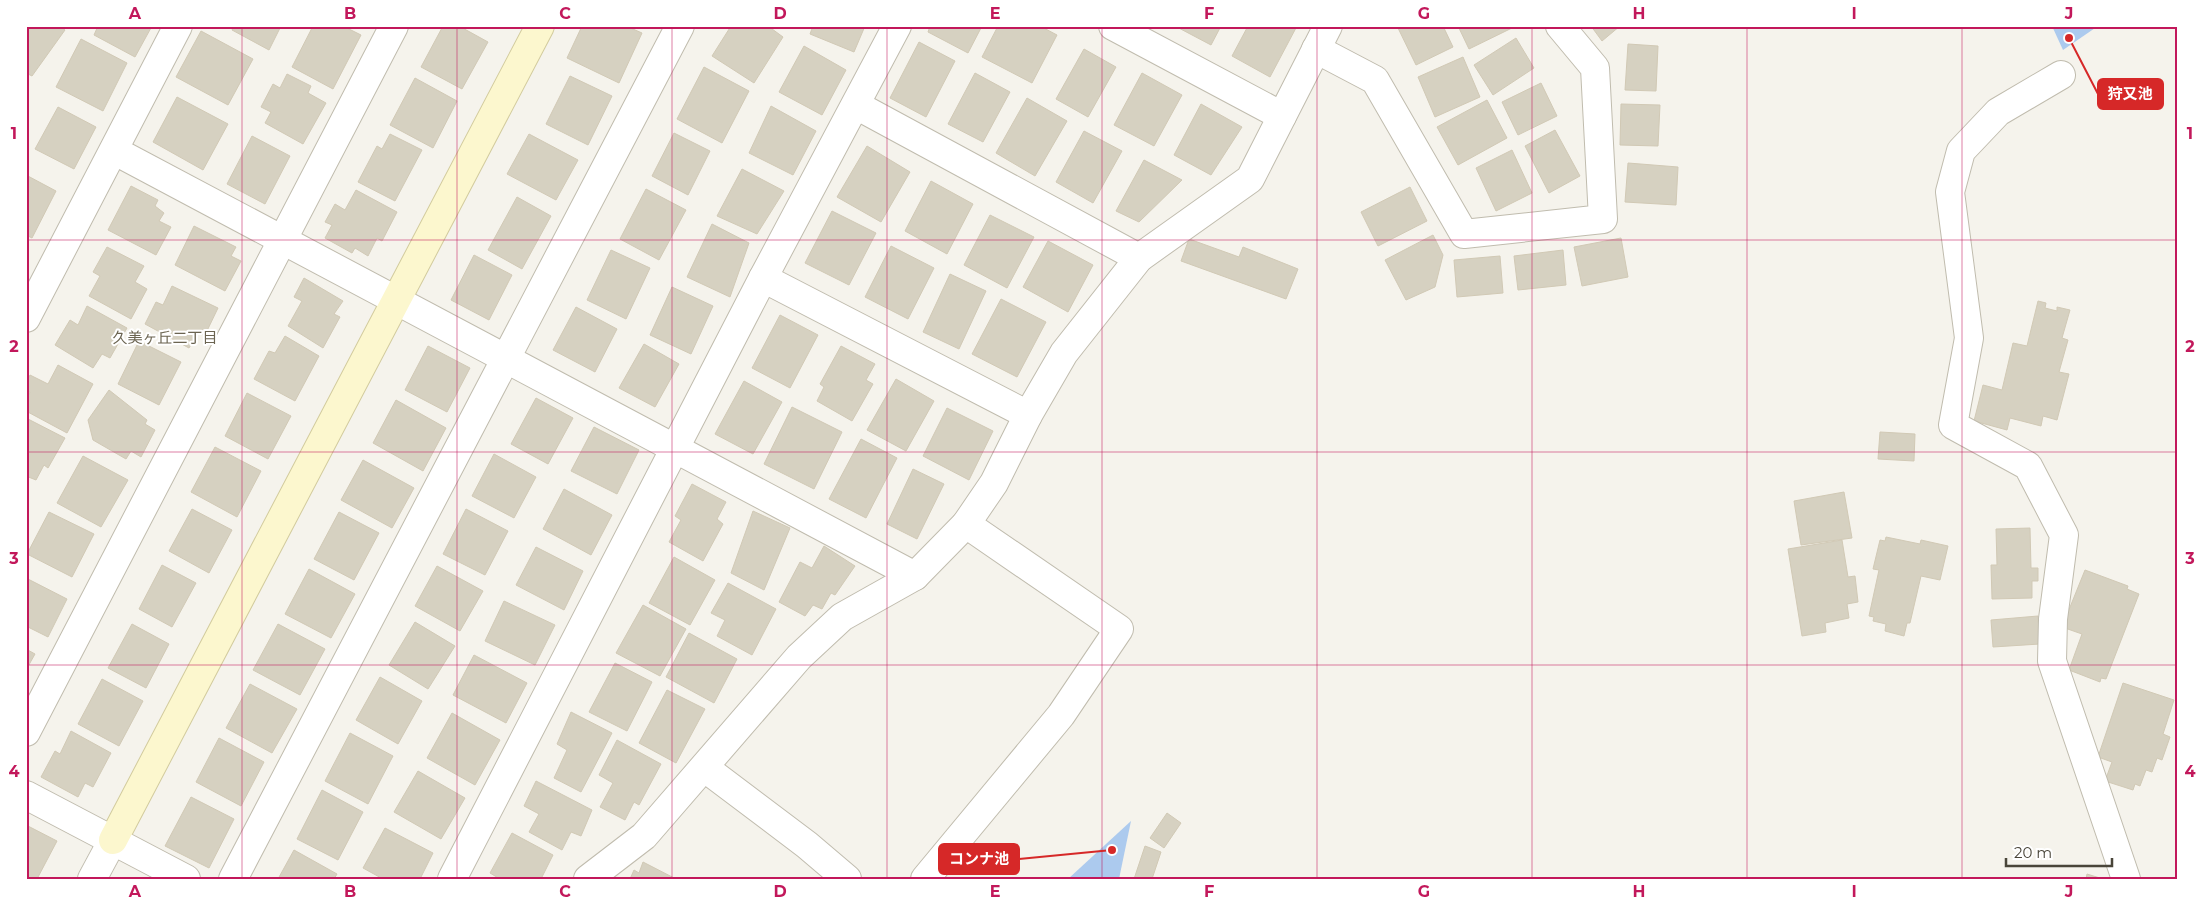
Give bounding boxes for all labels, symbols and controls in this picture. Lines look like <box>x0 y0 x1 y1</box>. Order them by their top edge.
text: A <box>128 4 142 23</box>
text: B <box>344 4 356 23</box>
text: C <box>559 4 571 23</box>
text: D <box>773 4 787 23</box>
text: E <box>990 4 1000 23</box>
text: F <box>1204 4 1214 23</box>
text: G <box>1418 4 1430 23</box>
text: H <box>1633 4 1645 23</box>
text: I <box>1851 4 1857 23</box>
text: J <box>2064 4 2073 23</box>
callout: 狩又池 <box>2098 79 2163 109</box>
text: 狩又池 <box>2107 84 2153 103</box>
text: 1 <box>11 124 17 143</box>
text: 1 <box>2187 124 2193 143</box>
district label: 久美ヶ丘二丁目 <box>112 328 218 347</box>
text: 2 <box>9 337 19 356</box>
text: 2 <box>2185 337 2195 356</box>
text: 3 <box>8 549 19 568</box>
text: 3 <box>2184 549 2195 568</box>
text: 4 <box>8 762 20 781</box>
text: 4 <box>2184 762 2196 781</box>
scale bar <box>2006 835 2113 867</box>
text: 20 m <box>2014 843 2052 862</box>
callout: コンナ池 <box>939 844 1019 874</box>
text: コンナ池 <box>949 849 1009 868</box>
text: A <box>128 882 142 901</box>
text: B <box>344 882 356 901</box>
text: C <box>559 882 571 901</box>
text: D <box>773 882 787 901</box>
text: E <box>990 882 1000 901</box>
text: F <box>1204 882 1214 901</box>
text: G <box>1418 882 1430 901</box>
text: H <box>1633 882 1645 901</box>
text: I <box>1851 882 1857 901</box>
text: J <box>2064 882 2073 901</box>

